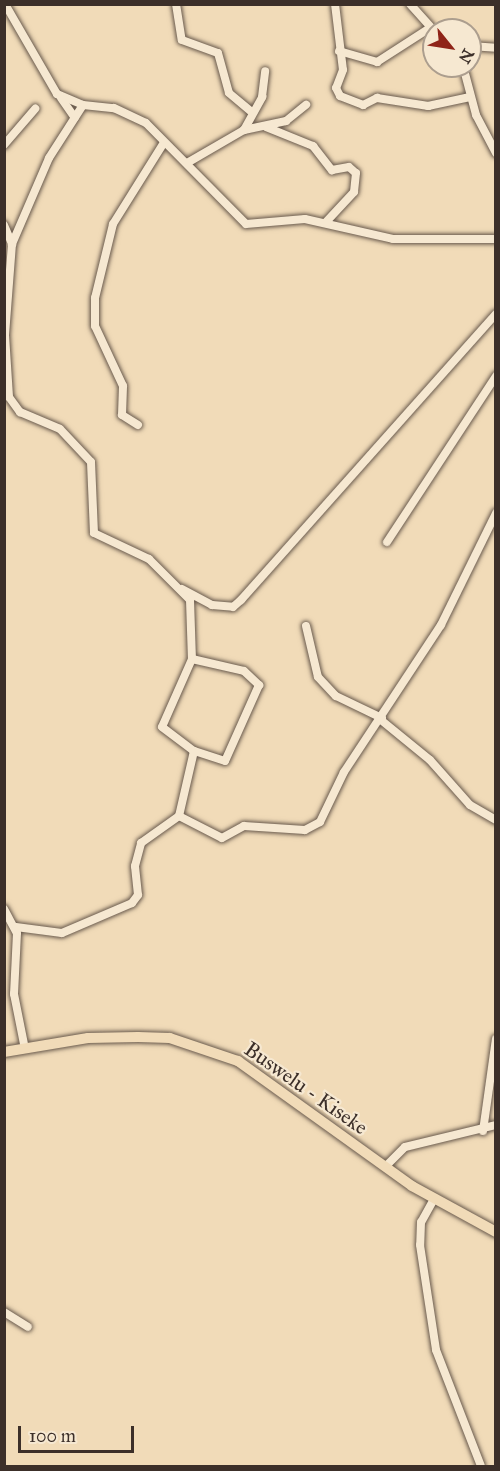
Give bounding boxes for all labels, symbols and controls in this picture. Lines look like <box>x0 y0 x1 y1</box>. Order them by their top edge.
north arrow <box>422 18 482 78</box>
text: N <box>455 46 478 67</box>
street label: Buswelu - Kiseke <box>239 1036 373 1140</box>
scale bar <box>21 1414 136 1452</box>
text: 100 m <box>29 1425 76 1447</box>

